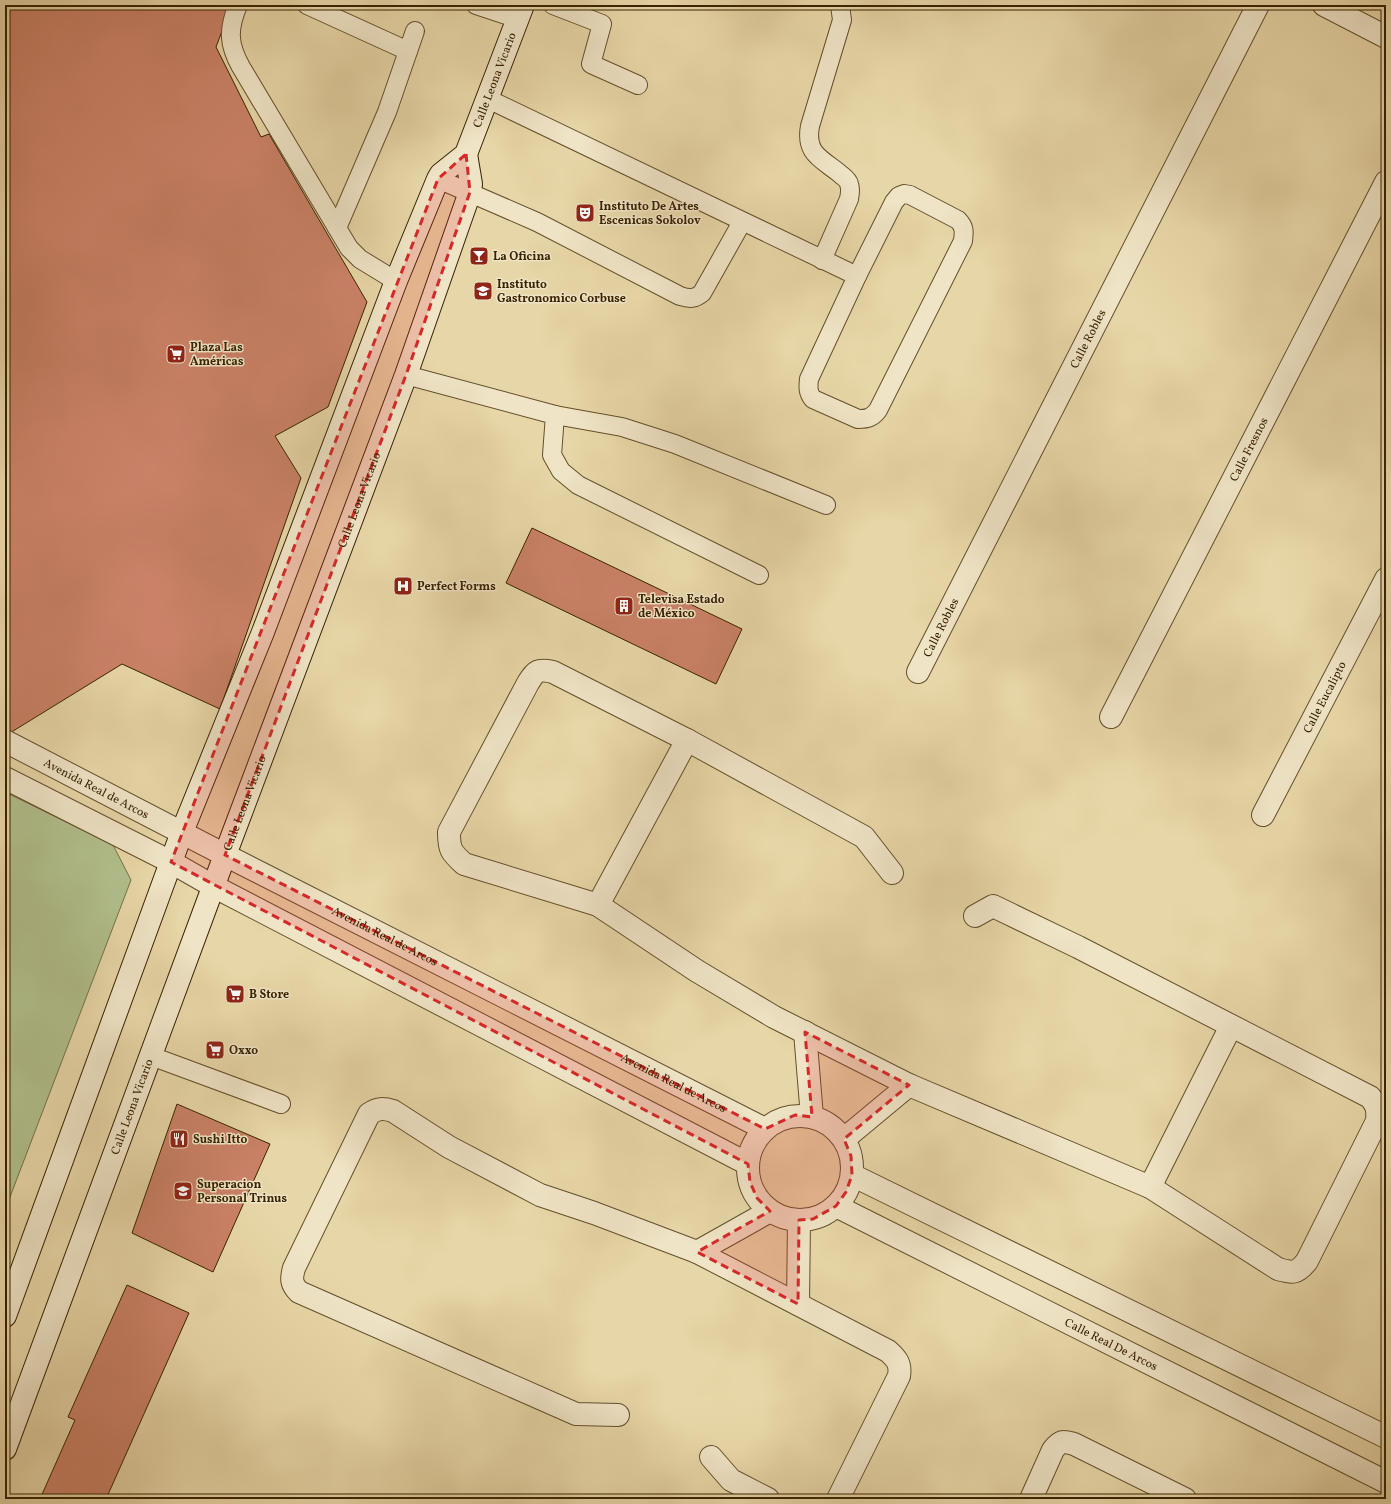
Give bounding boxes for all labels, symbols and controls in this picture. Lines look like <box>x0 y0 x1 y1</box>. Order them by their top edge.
street label: Calle Leona Vicario <box>470 30 521 130</box>
place label: Instituto De Artes Escenicas Sokolov <box>599 199 701 229</box>
theatre icon: Instituto De Artes Escenicas Sokolov <box>574 202 596 224</box>
bar icon: La Oficina <box>468 245 490 267</box>
place label: La Oficina <box>493 249 551 265</box>
place label: Instituto Gastronomico Corbuse <box>497 277 626 307</box>
school or university icon: Instituto Gastronomico Corbuse <box>472 280 494 302</box>
street label: Calle Robles <box>1067 307 1110 372</box>
place label: Plaza Las Américas <box>190 340 244 370</box>
supermarket icon: Plaza Las Américas <box>165 343 187 365</box>
street label: Calle Fresnos <box>1226 415 1273 485</box>
street label: Calle Leona Vicario <box>335 450 385 550</box>
hospital icon: Perfect Forms <box>392 575 414 597</box>
place label: Perfect Forms <box>417 579 496 595</box>
place label: Televisa Estado de México <box>638 592 725 622</box>
building icon: Televisa Estado de México <box>613 595 635 617</box>
street label: Calle Robles <box>920 596 963 660</box>
street label: Calle Eucalipto <box>1300 659 1351 736</box>
street label: Calle Leona Vicario <box>220 753 271 853</box>
street label: Avenida Real de Arcos <box>41 755 151 823</box>
street label: Avenida Real de Arcos <box>329 903 440 970</box>
supermarket icon: B Store <box>224 983 246 1005</box>
place label: B Store <box>249 987 289 1003</box>
supermarket icon: Oxxo <box>204 1039 226 1061</box>
place label: Oxxo <box>229 1043 258 1059</box>
street label: Avenida Real de Arcos <box>618 1050 729 1117</box>
street label: Calle Leona Vicario <box>108 1057 158 1157</box>
restaurant icon: Sushi Itto <box>168 1128 190 1150</box>
place label: Sushi Itto <box>193 1132 248 1148</box>
place label: Superacion Personal Trinus <box>197 1177 287 1207</box>
school or university icon: Superacion Personal Trinus <box>172 1180 194 1202</box>
street label: Calle Real De Arcos <box>1062 1315 1160 1375</box>

